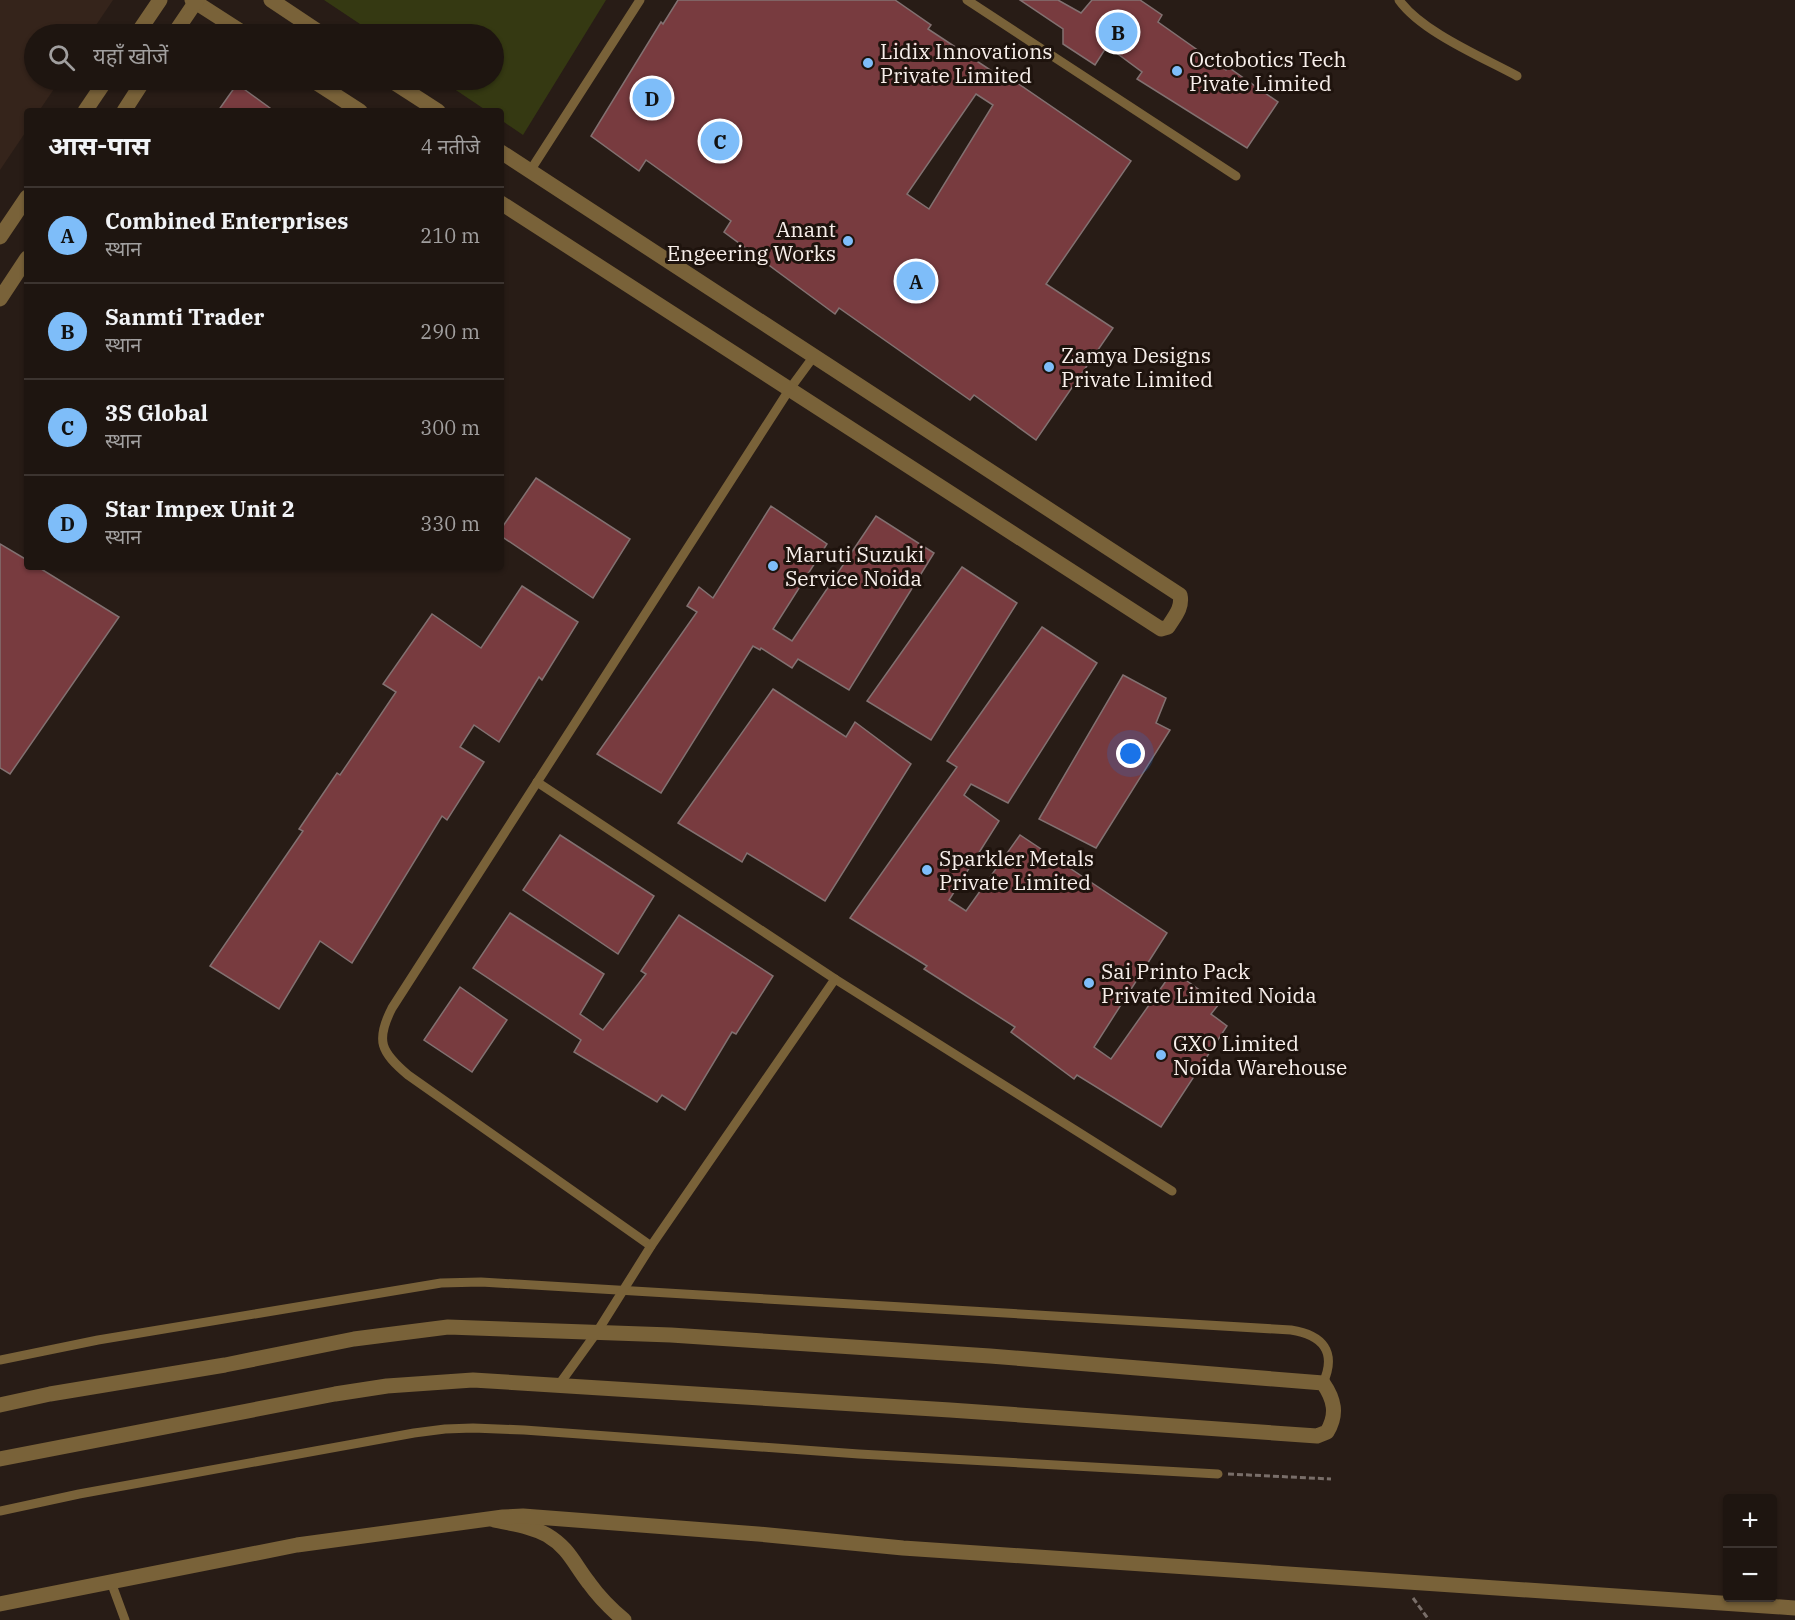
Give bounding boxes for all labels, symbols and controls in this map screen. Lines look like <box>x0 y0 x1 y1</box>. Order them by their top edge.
pin: B <box>1098 9 1138 54</box>
search box <box>24 24 504 90</box>
place label: Lidix Innovations Private Limited <box>880 37 1053 89</box>
icon: search <box>45 41 78 74</box>
text: यहाँ खोजें <box>93 41 168 70</box>
place label: Octobotics Tech Pivate Limited <box>1189 45 1347 97</box>
marker: Lidix Innovations Private Limited <box>861 56 875 70</box>
marker: Octobotics Tech Pivate Limited <box>1170 64 1184 78</box>
pin: D <box>632 76 672 120</box>
pin: C <box>700 118 740 164</box>
text: आस-पास <box>48 128 150 162</box>
text: 4 नतीजे <box>421 133 480 160</box>
text: Combined Enterprises <box>105 206 348 235</box>
place label: Anant Engeering Works <box>667 215 836 267</box>
text: A <box>61 222 74 249</box>
text: 210 m <box>420 222 480 249</box>
marker: Anant Engeering Works <box>841 234 855 248</box>
text: स्थान <box>105 235 141 262</box>
pin: A <box>896 258 936 304</box>
text: Sanmti Trader <box>105 302 264 331</box>
text: B <box>60 318 75 345</box>
text: 290 m <box>420 318 480 345</box>
text: स्थान <box>105 331 141 358</box>
place label: Zamya Designs Private Limited <box>1061 341 1213 393</box>
marker: Zamya Designs Private Limited <box>1042 360 1056 374</box>
text: 3S Global <box>105 398 208 427</box>
text: C <box>61 414 74 441</box>
text: 300 m <box>420 414 480 441</box>
text: स्थान <box>105 427 141 454</box>
text: Star Impex Unit 2 <box>105 494 295 523</box>
text: D <box>60 510 75 537</box>
text: 330 m <box>420 510 480 537</box>
text: स्थान <box>105 523 141 550</box>
place label: Maruti Suzuki Service Noida <box>785 540 924 592</box>
marker: Maruti Suzuki Service Noida <box>766 559 780 573</box>
your location <box>1116 739 1145 768</box>
place label: Sparkler Metals Private Limited <box>939 844 1094 896</box>
marker: Sparkler Metals Private Limited <box>920 863 934 877</box>
place label: Sai Printo Pack Private Limited Noida <box>1101 957 1317 1009</box>
marker: Sai Printo Pack Private Limited Noida <box>1082 976 1096 990</box>
place label: GXO Limited Noida Warehouse <box>1173 1029 1347 1081</box>
marker: GXO Limited Noida Warehouse <box>1154 1048 1168 1062</box>
map controls <box>1723 1494 1777 1602</box>
button: + <box>1723 1494 1777 1548</box>
button: − <box>1723 1548 1777 1602</box>

